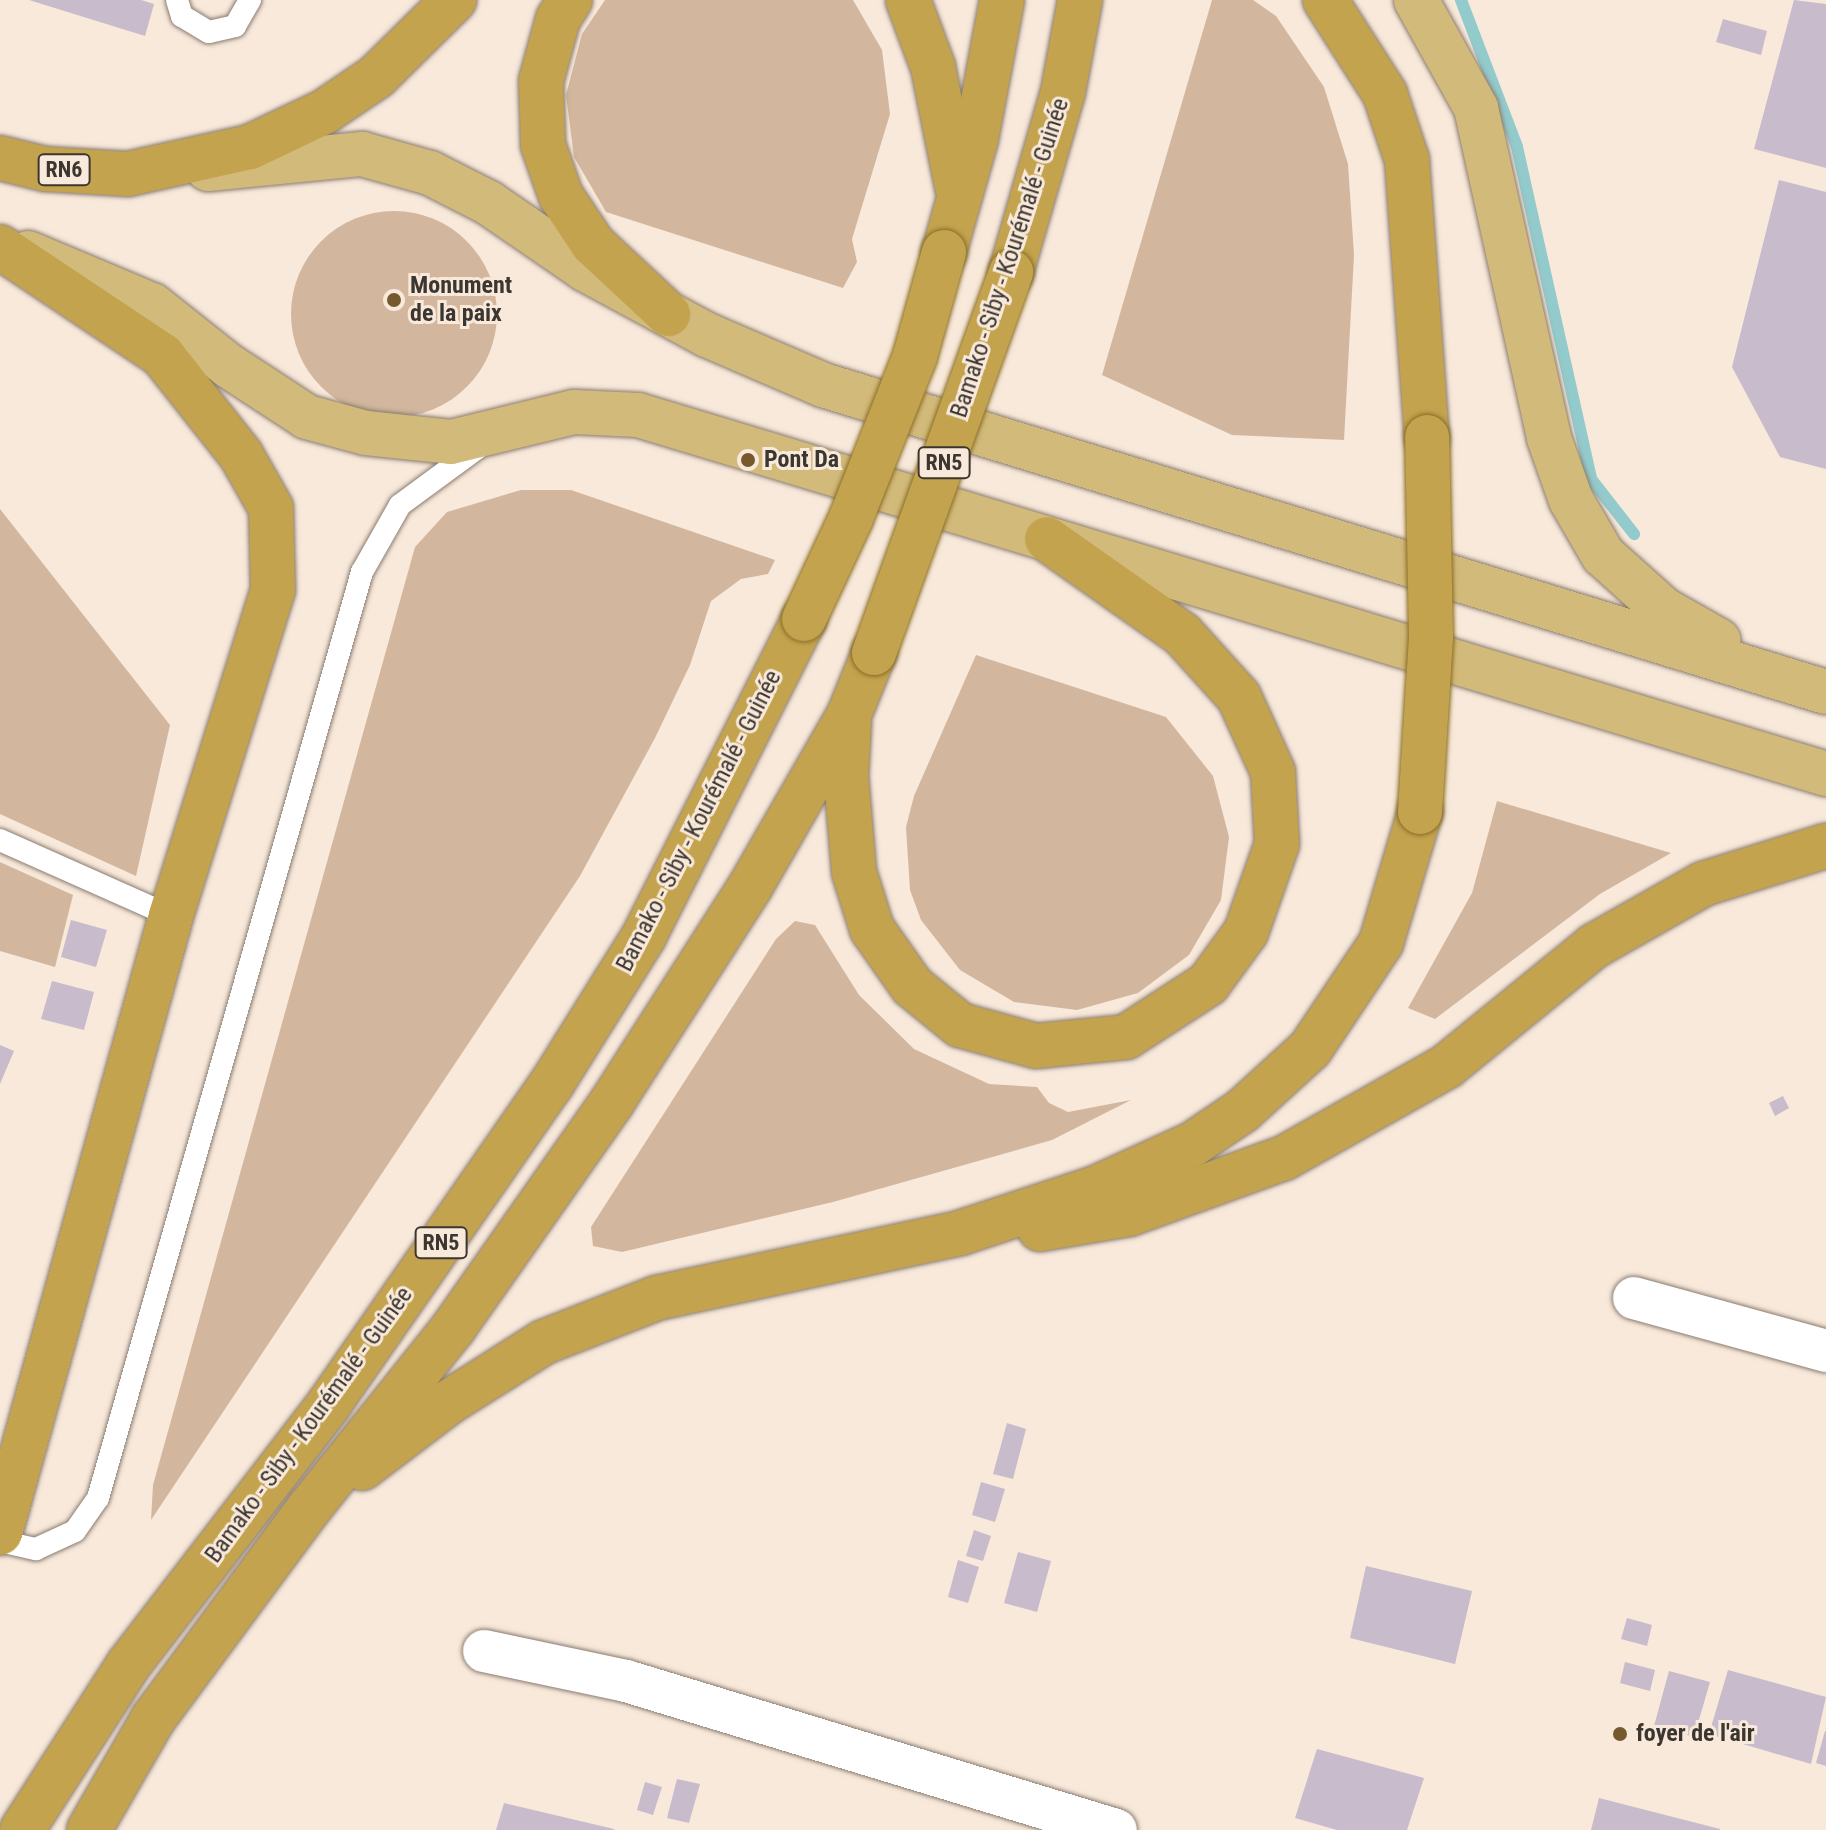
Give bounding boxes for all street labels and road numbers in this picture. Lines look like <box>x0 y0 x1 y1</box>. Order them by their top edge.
street label: Bamako - Siby - Kourémalé - Guinée <box>945 95 1075 421</box>
road number: RN6 <box>36 152 92 188</box>
road number: RN5 <box>916 445 972 481</box>
street label: Bamako - Siby - Kourémalé - Guinée <box>610 666 788 976</box>
road number: RN5 <box>413 1225 469 1261</box>
street label: Bamako - Siby - Kourémalé - Guinée <box>199 1281 419 1569</box>

